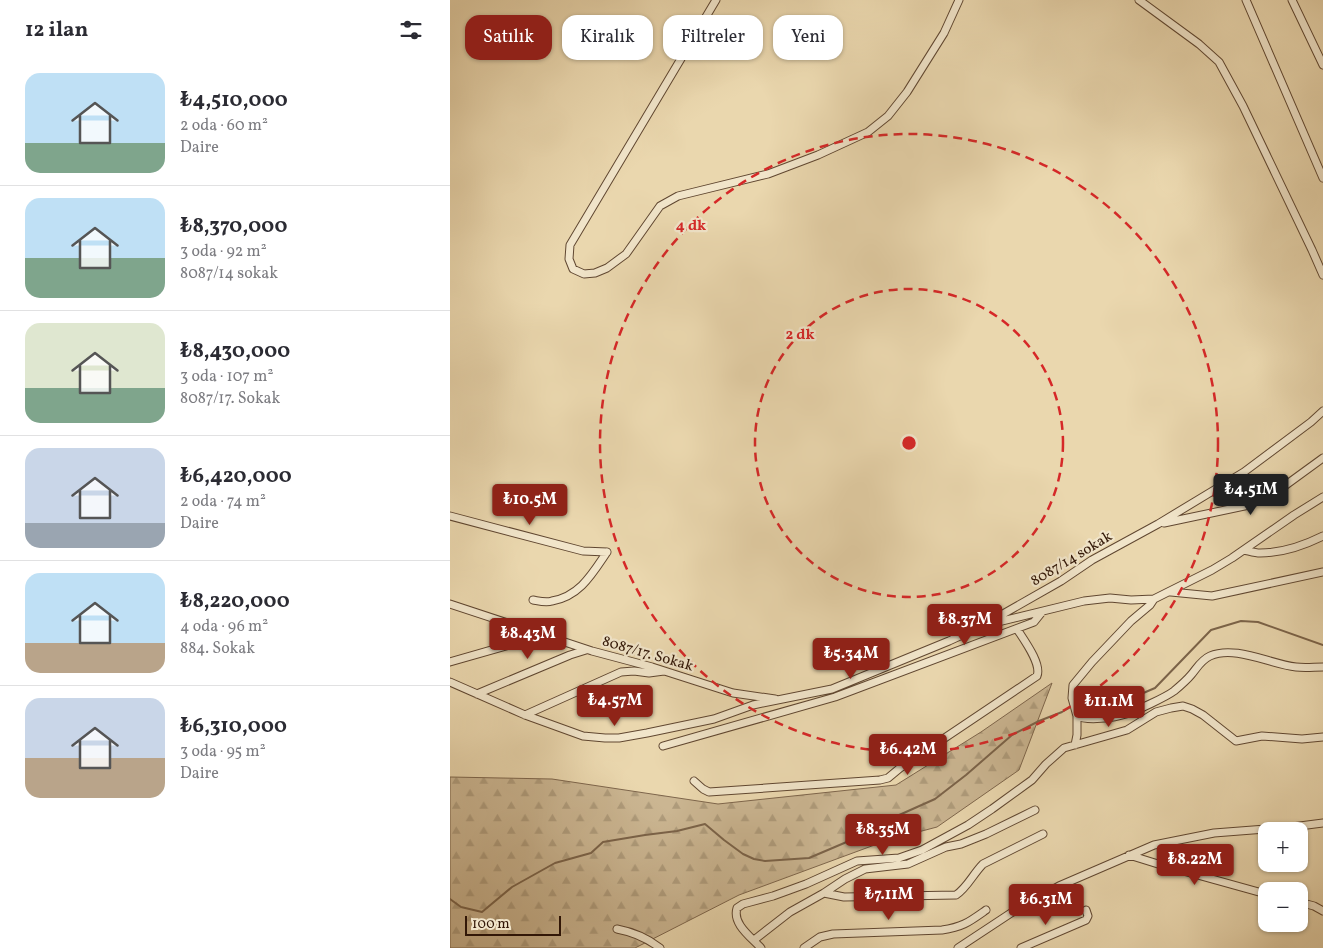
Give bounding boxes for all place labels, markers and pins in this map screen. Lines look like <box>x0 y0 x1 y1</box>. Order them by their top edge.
centre of rings <box>900 434 918 452</box>
pin: ₺4.51M <box>1210 474 1292 516</box>
pin: ₺10.5M <box>489 484 571 526</box>
pin: ₺8.37M <box>924 604 1006 646</box>
pin: ₺8.43M <box>487 618 569 660</box>
pin: ₺5.34M <box>810 638 892 680</box>
pin: ₺4.57M <box>574 684 656 727</box>
pin: ₺11.1M <box>1068 686 1150 728</box>
pin: ₺6.42M <box>867 734 949 776</box>
pin: ₺8.35M <box>842 814 924 856</box>
pin: ₺8.22M <box>1154 844 1236 886</box>
pin: ₺7.11M <box>848 878 930 921</box>
pin: ₺6.31M <box>1005 884 1087 926</box>

